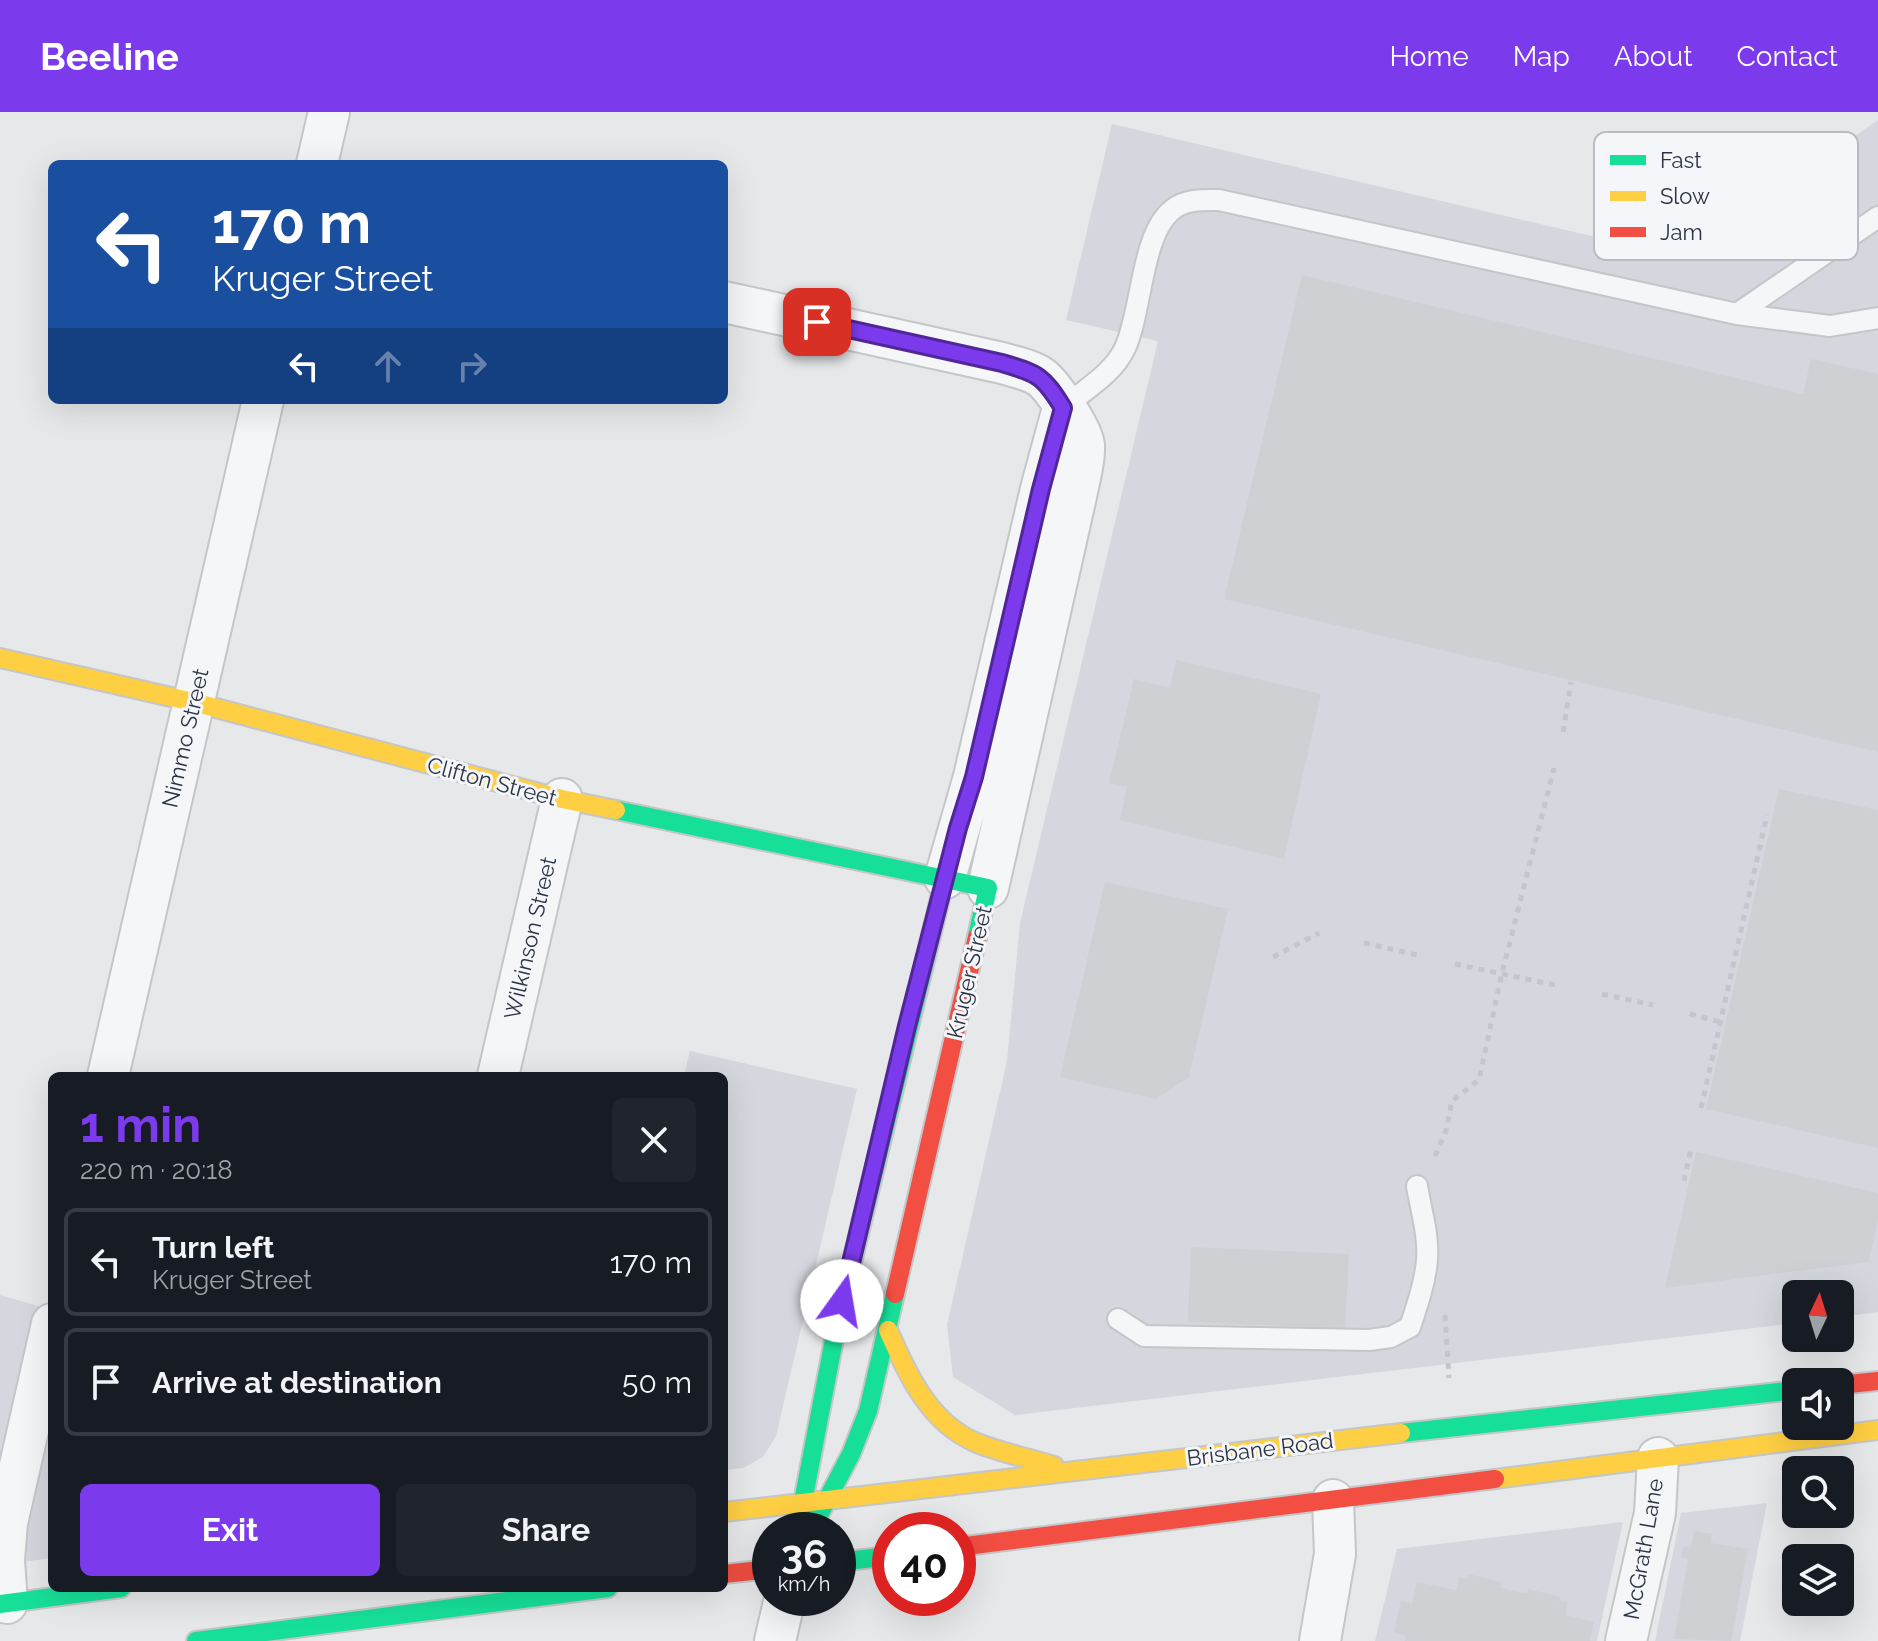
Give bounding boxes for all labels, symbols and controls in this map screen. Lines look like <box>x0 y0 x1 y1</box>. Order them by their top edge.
text: Beeline <box>40 34 179 79</box>
text: Home <box>1389 40 1469 73</box>
text: Map <box>1513 40 1570 73</box>
text: About <box>1614 40 1693 73</box>
text: Contact <box>1737 40 1838 73</box>
legend <box>1594 132 1858 260</box>
text: Fast <box>1660 147 1702 173</box>
text: Slow <box>1660 183 1710 209</box>
text: 170 m <box>212 190 371 256</box>
icon: left <box>80 192 184 296</box>
text: Jam <box>1660 219 1703 245</box>
text: Kruger Street <box>212 257 433 299</box>
pin <box>783 288 851 356</box>
icon: arrive <box>795 300 839 344</box>
icon: left <box>282 344 326 388</box>
icon: ahead <box>366 344 410 388</box>
icon: right <box>450 344 494 388</box>
street label: Nimmo Street <box>156 665 214 810</box>
street label: Clifton Street <box>424 751 560 811</box>
street label: Wilkinson Street <box>499 853 562 1022</box>
street label: Kruger Street <box>941 903 997 1041</box>
text: 1 min <box>80 1097 201 1153</box>
button: close <box>612 1098 696 1182</box>
text: 220 m · 20:18 <box>80 1155 233 1185</box>
text: Turn left <box>152 1230 274 1265</box>
icon: left <box>84 1240 128 1284</box>
text: 170 m <box>610 1245 692 1280</box>
position arrow <box>800 1259 884 1343</box>
text: Kruger Street <box>152 1265 312 1295</box>
north arrow <box>1782 1280 1854 1352</box>
map controls <box>1782 1280 1854 1616</box>
icon: arrive <box>84 1360 128 1404</box>
text: Arrive at destination <box>152 1365 442 1400</box>
text: 50 m <box>622 1365 692 1400</box>
button: sound <box>1782 1368 1854 1440</box>
street label: Brisbane Road <box>1185 1427 1335 1471</box>
button: search <box>1782 1456 1854 1528</box>
street label: McGrath Lane <box>1618 1476 1668 1622</box>
button: Exit <box>80 1484 380 1576</box>
button: Share <box>396 1484 696 1576</box>
speed limit sign: 40 <box>872 1512 976 1616</box>
text: 36 <box>781 1530 827 1577</box>
button: layers <box>1782 1544 1854 1616</box>
text: km/h <box>778 1572 830 1596</box>

